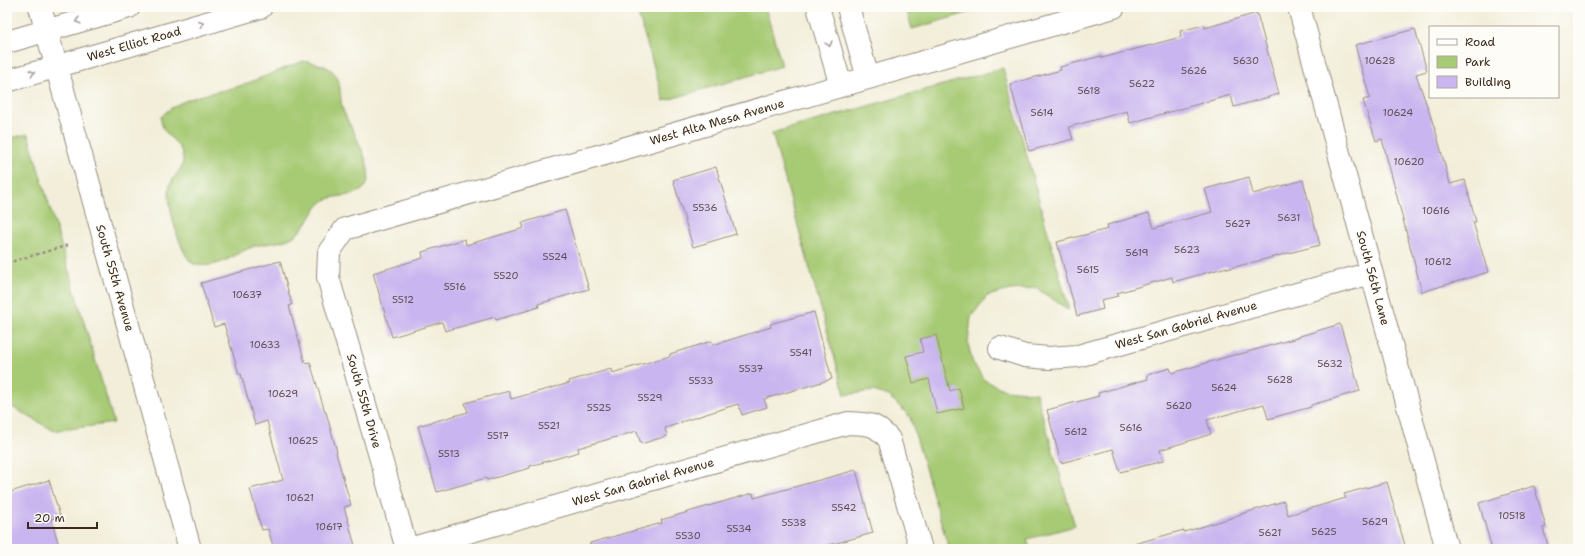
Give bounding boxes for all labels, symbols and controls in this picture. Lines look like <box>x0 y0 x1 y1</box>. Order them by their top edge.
one-way arrow <box>74 17 81 25</box>
one-way arrow <box>198 20 205 29</box>
street label: West Elliot Road <box>85 23 183 65</box>
legend <box>1429 26 1559 98</box>
text: Road <box>1465 34 1496 50</box>
one-way arrow <box>824 41 833 48</box>
house number: 5630 <box>1233 54 1259 67</box>
house number: 10628 <box>1365 54 1395 67</box>
text: Park <box>1465 54 1491 70</box>
house number: 5626 <box>1181 64 1207 77</box>
one-way arrow <box>28 69 35 78</box>
text: Building <box>1465 74 1511 90</box>
house number: 5622 <box>1129 77 1155 90</box>
house number: 5618 <box>1077 84 1101 97</box>
street label: West Alta Mesa Avenue <box>648 95 786 149</box>
house number: 5614 <box>1031 106 1053 119</box>
house number: 10624 <box>1383 106 1413 119</box>
house number: 10620 <box>1394 155 1424 168</box>
house number: 5536 <box>692 201 718 214</box>
house number: 10616 <box>1422 204 1450 217</box>
house number: 5631 <box>1278 211 1300 224</box>
house number: 5627 <box>1225 217 1251 230</box>
street label: South 55th Avenue <box>92 223 138 334</box>
street label: South 56th Lane <box>1353 229 1393 327</box>
house number: 5623 <box>1174 243 1200 256</box>
house number: 5619 <box>1126 246 1149 259</box>
house number: 5524 <box>543 250 567 263</box>
house number: 10612 <box>1424 255 1452 268</box>
house number: 5615 <box>1077 263 1099 276</box>
house number: 5520 <box>493 269 519 282</box>
house number: 5516 <box>444 280 466 293</box>
house number: 10637 <box>232 288 262 301</box>
house number: 5512 <box>392 293 414 306</box>
street label: West San Gabriel Avenue <box>1113 297 1259 353</box>
house number: 10633 <box>250 338 280 351</box>
house number: 5541 <box>790 346 812 359</box>
street label: South 55th Drive <box>343 352 385 450</box>
house number: 5632 <box>1317 357 1343 370</box>
house number: 5537 <box>739 362 763 375</box>
house number: 5628 <box>1267 373 1293 386</box>
house number: 5533 <box>689 374 713 387</box>
house number: 5624 <box>1211 381 1237 394</box>
house number: 10629 <box>268 387 298 400</box>
house number: 5529 <box>638 391 662 404</box>
house number: 5620 <box>1166 399 1192 412</box>
house number: 5525 <box>587 401 611 414</box>
house number: 5521 <box>538 419 560 432</box>
house number: 5616 <box>1119 421 1143 434</box>
house number: 5612 <box>1065 425 1087 438</box>
house number: 5517 <box>487 429 509 442</box>
house number: 10625 <box>288 434 318 447</box>
house number: 5513 <box>438 447 460 460</box>
street label: West San Gabriel Avenue <box>570 454 716 510</box>
house number: 10621 <box>286 491 314 504</box>
house number: 5542 <box>832 501 857 514</box>
scale bar <box>28 504 97 530</box>
house number: 10518 <box>1498 509 1526 522</box>
text: 20 m <box>34 510 65 526</box>
house number: 5629 <box>1362 515 1388 528</box>
house number: 5538 <box>781 516 807 529</box>
house number: 10617 <box>315 520 343 533</box>
house number: 5534 <box>726 522 752 535</box>
house number: 5625 <box>1311 525 1337 538</box>
house number: 5621 <box>1258 526 1282 539</box>
house number: 5530 <box>675 529 701 542</box>

